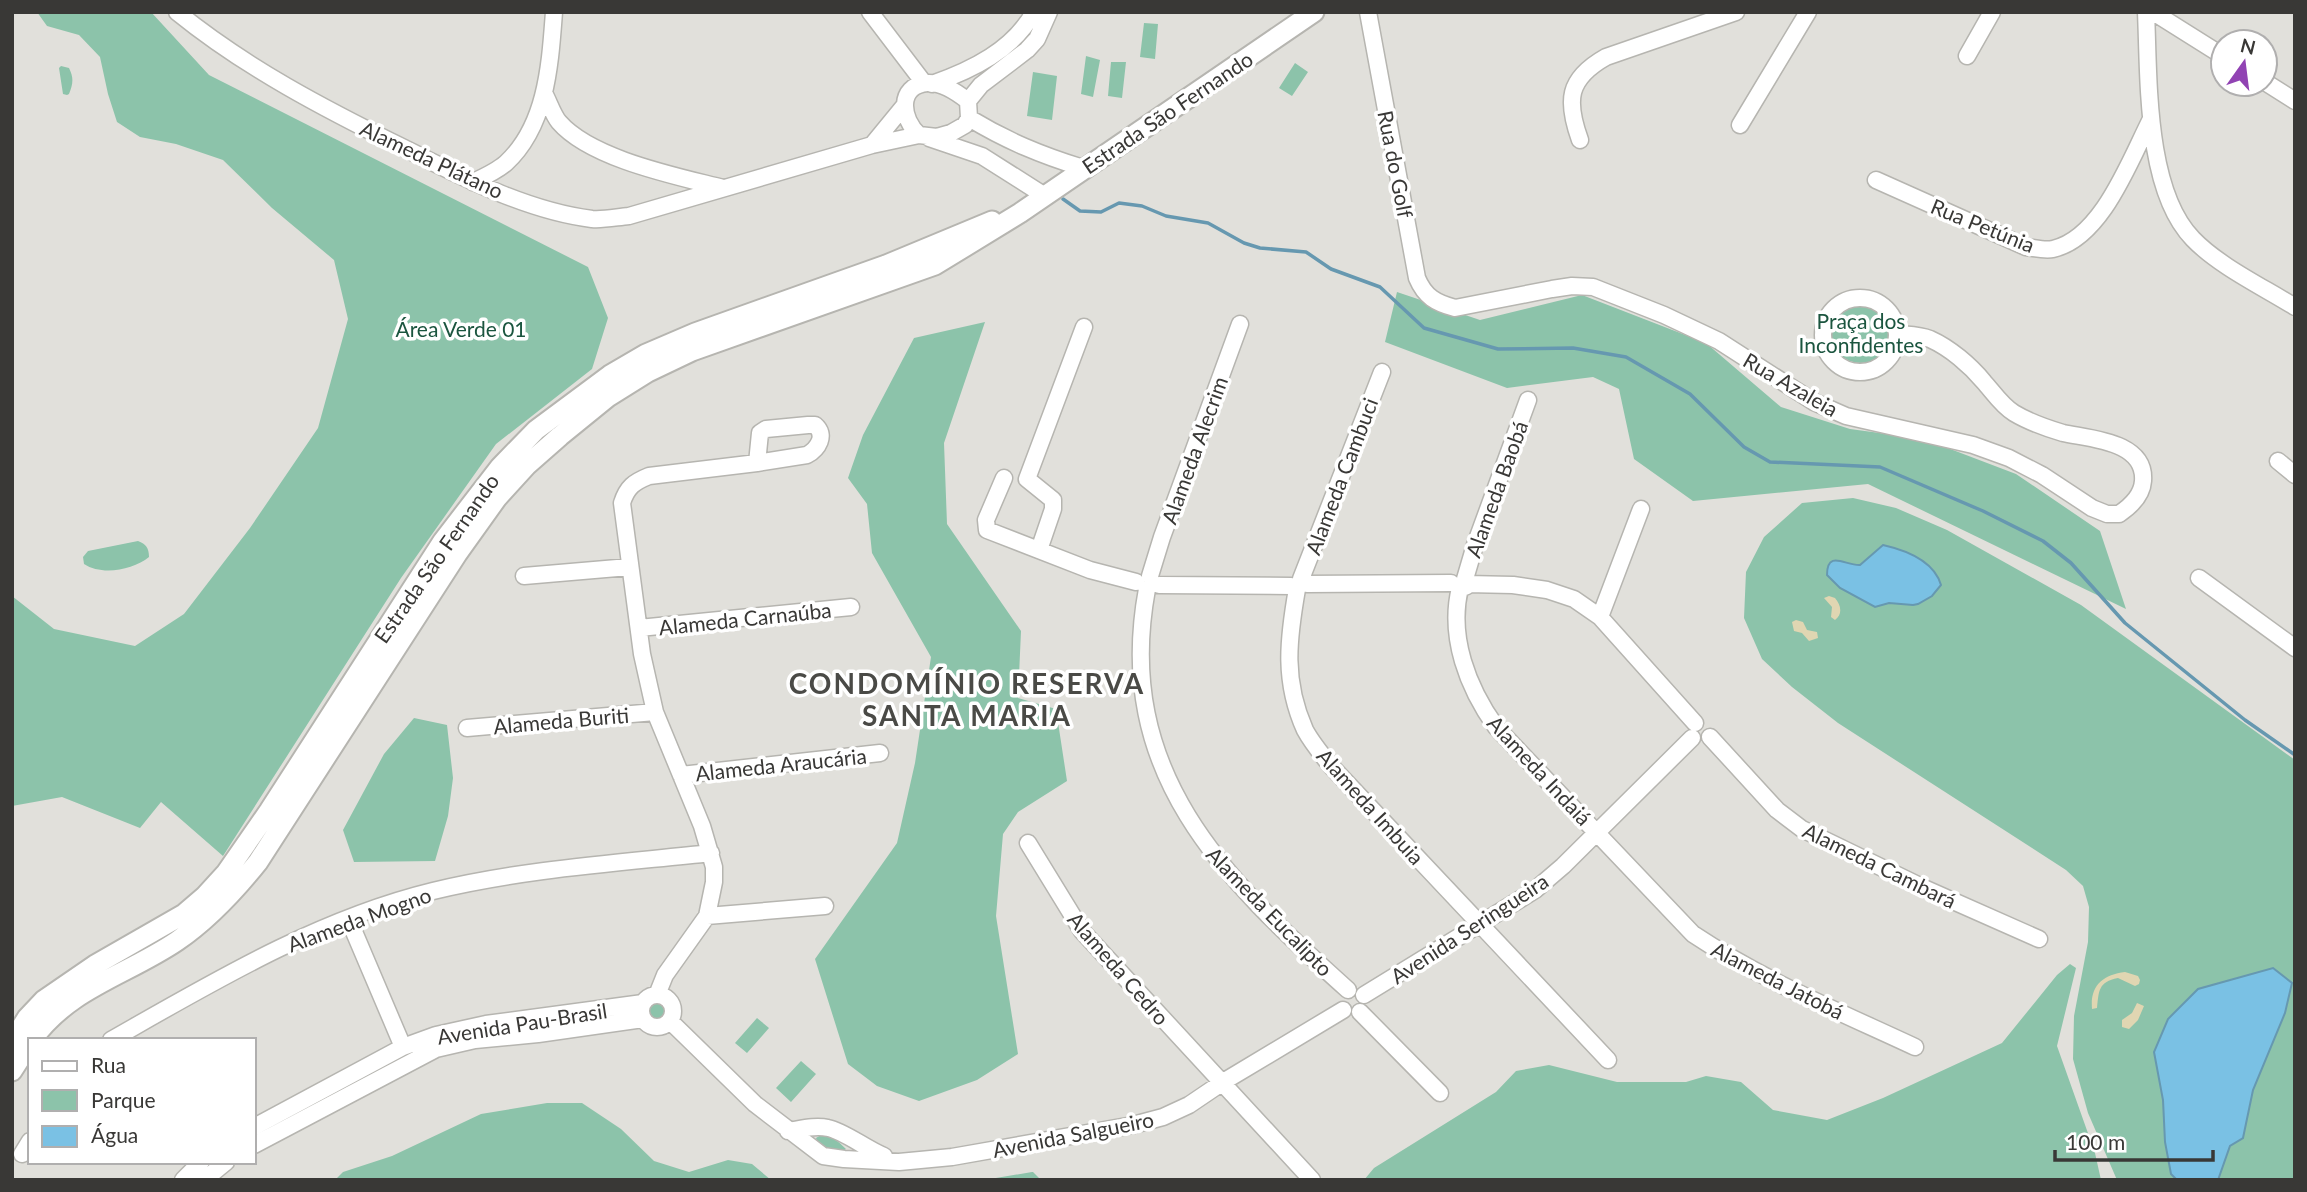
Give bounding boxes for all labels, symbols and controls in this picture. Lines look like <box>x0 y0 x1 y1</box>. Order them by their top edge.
north arrow <box>2209 28 2279 98</box>
text: N <box>2238 33 2258 59</box>
street label: Estrada São Fernando <box>1077 46 1257 178</box>
street label: Rua do Golf <box>1373 108 1419 220</box>
street label: Alameda Plátano <box>357 115 508 203</box>
street label: Rua Petúnia <box>1927 193 2039 257</box>
park label: Praça dos Inconfidentes <box>1799 308 1923 357</box>
park label: Área Verde 01 <box>395 316 527 341</box>
street label: Rua Azaleia <box>1739 347 1843 421</box>
street label: Alameda Alecrim <box>1156 373 1232 527</box>
street label: Alameda Cambuci <box>1300 394 1382 558</box>
street label: Alameda Baobá <box>1460 417 1532 561</box>
street label: Estrada São Fernando <box>368 469 504 647</box>
street label: Alameda Carnaúba <box>657 596 833 640</box>
district label: CONDOMÍNIO RESERVA SANTA MARIA <box>789 666 1145 732</box>
street label: Alameda Buriti <box>492 702 630 738</box>
street label: Alameda Indaiá <box>1483 710 1597 830</box>
street label: Alameda Araucária <box>694 743 868 785</box>
street label: Alameda Imbuia <box>1312 743 1430 869</box>
street label: Alameda Cambará <box>1799 817 1961 913</box>
street label: Alameda Eucalipto <box>1202 841 1338 981</box>
street label: Avenida Seringueira <box>1386 868 1552 988</box>
street label: Alameda Mogno <box>284 881 434 957</box>
street label: Alameda Cedro <box>1063 906 1175 1030</box>
street label: Alameda Jatobá <box>1708 936 1848 1024</box>
street label: Avenida Pau-Brasil <box>435 997 609 1049</box>
legend <box>28 1038 256 1164</box>
text: Rua <box>91 1052 126 1077</box>
text: Parque <box>91 1087 156 1112</box>
street label: Avenida Salgueiro <box>990 1106 1156 1162</box>
scale bar <box>2055 1118 2212 1162</box>
text: Água <box>91 1122 138 1147</box>
text: 100 m <box>2066 1129 2125 1154</box>

